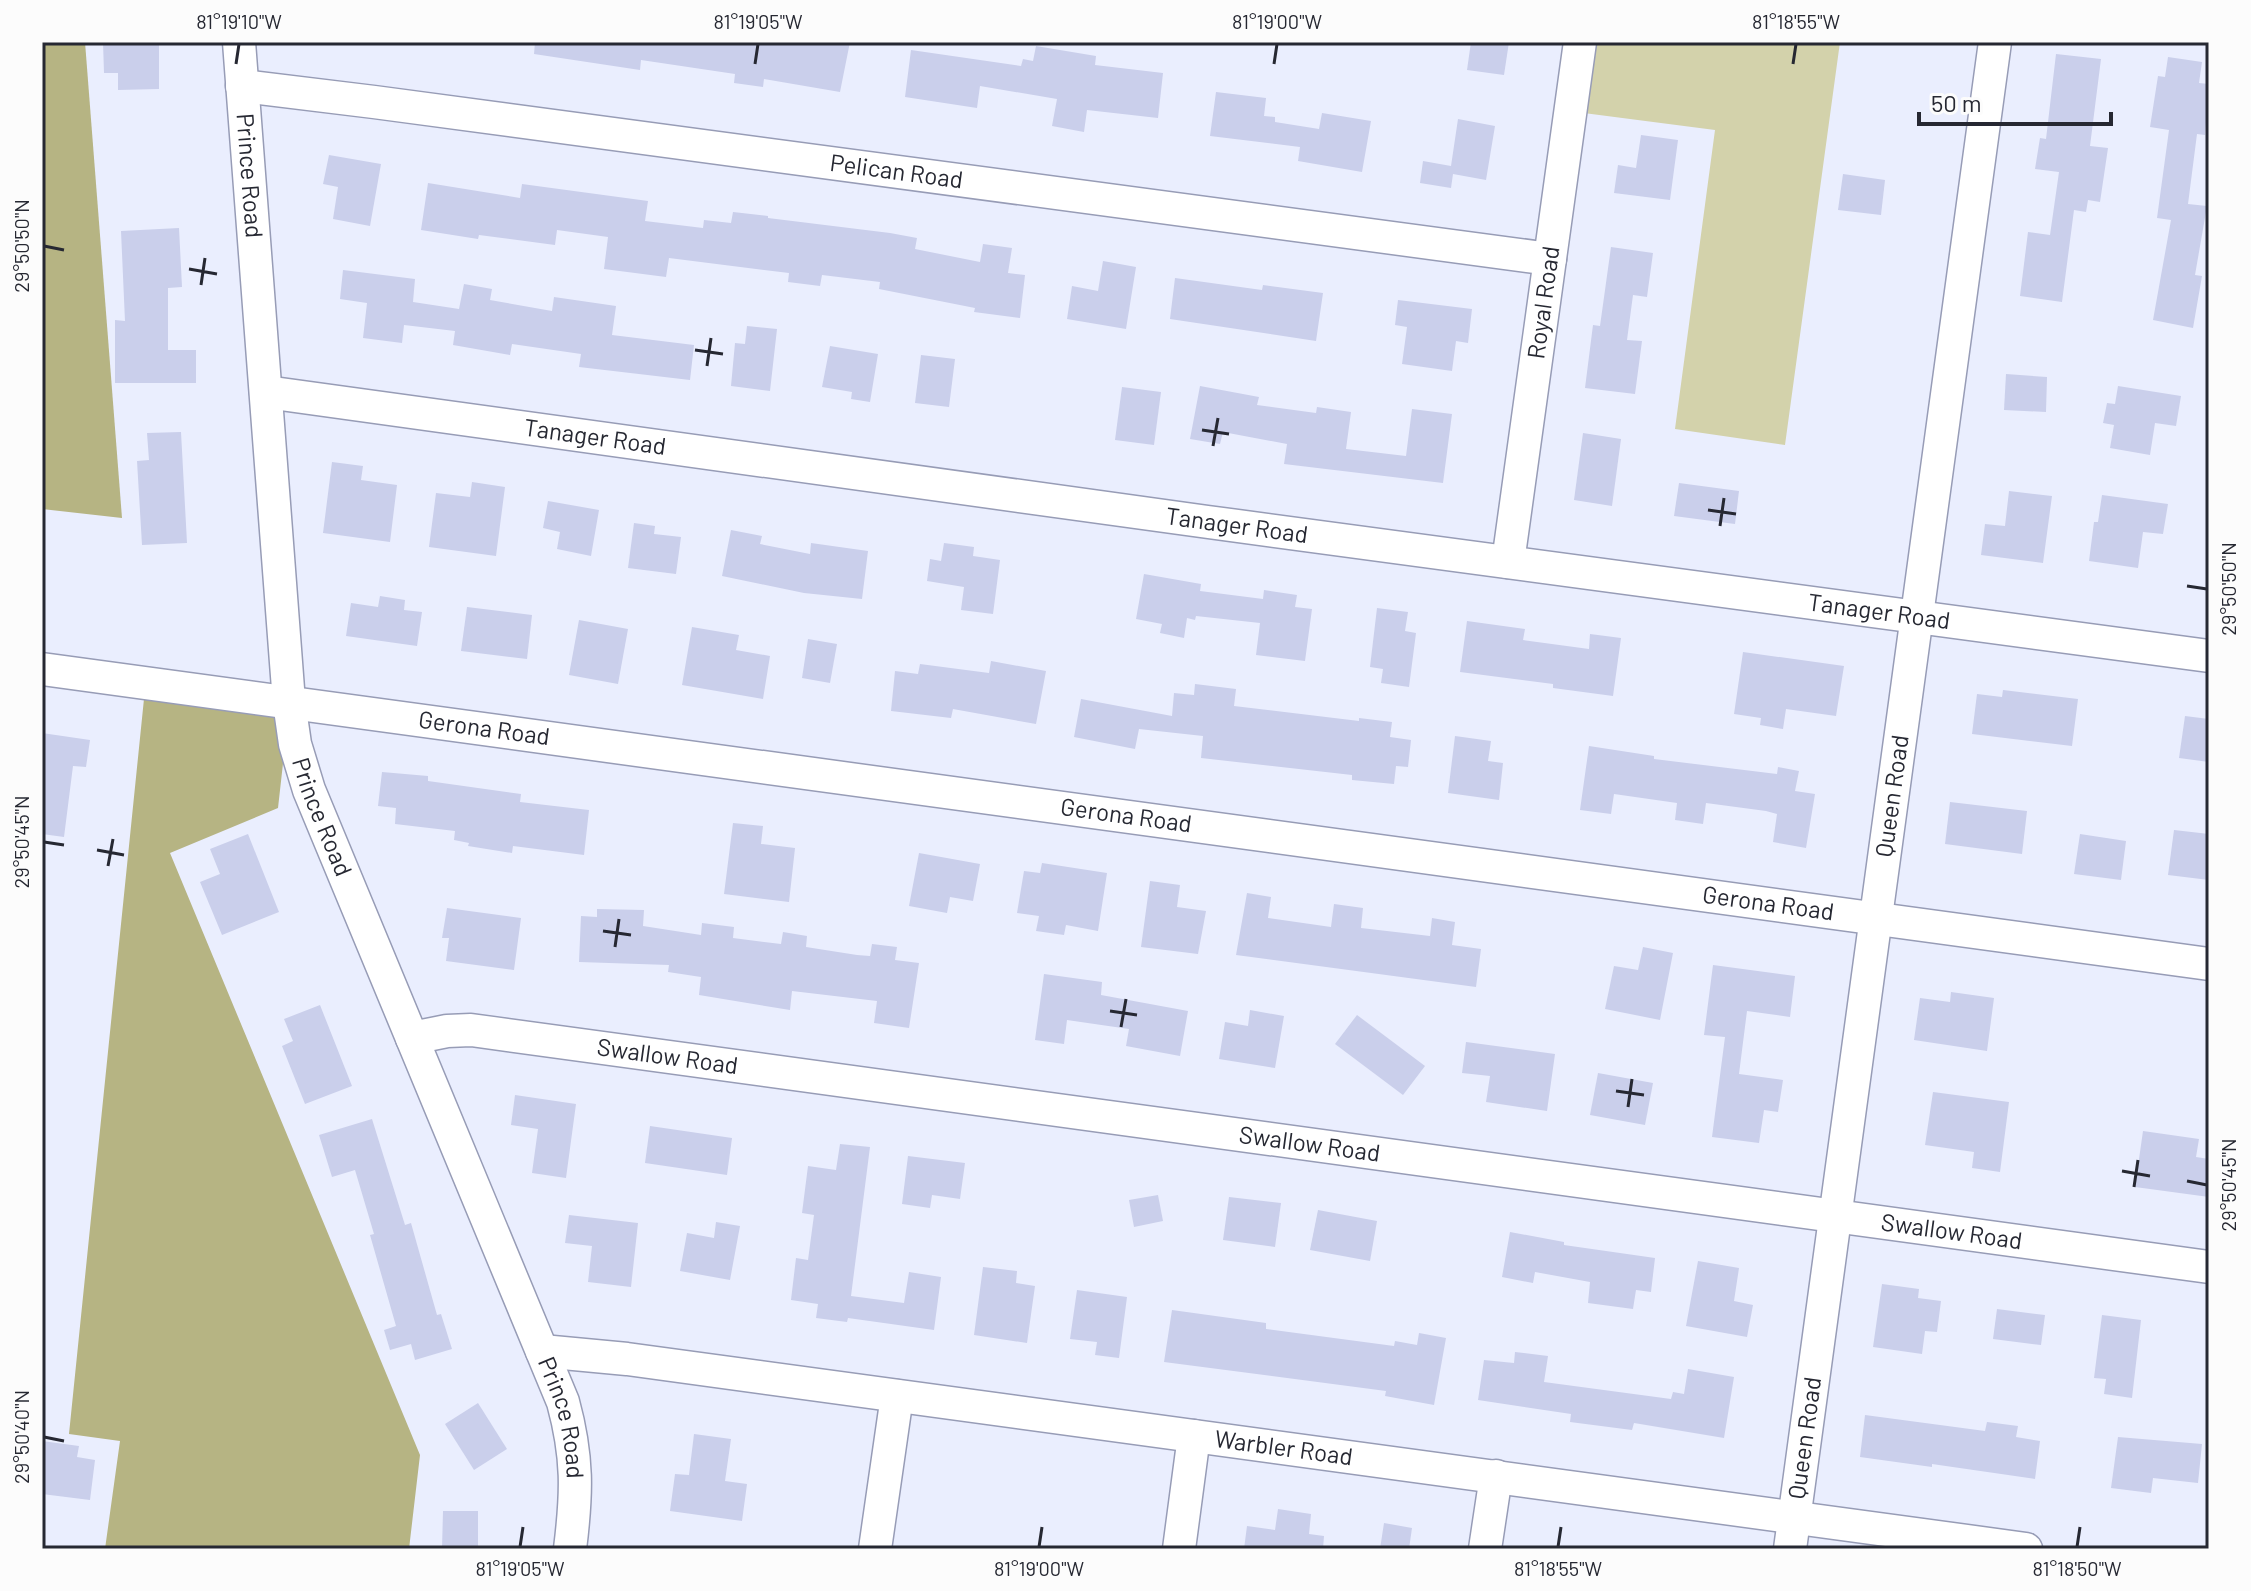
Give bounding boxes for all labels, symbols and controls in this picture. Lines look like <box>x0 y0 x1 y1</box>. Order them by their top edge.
text: 81°19'10"W <box>196 9 282 33</box>
text: 81°19'05"W <box>714 9 803 33</box>
text: 81°19'00"W <box>1232 9 1322 33</box>
text: 81°18'55"W <box>1752 9 1840 33</box>
scale bar <box>1919 76 2111 126</box>
text: 50 m <box>1931 88 1982 117</box>
street label: Prince Road <box>231 112 270 239</box>
street label: Pelican Road <box>828 147 965 193</box>
text: 29°50'50"N <box>9 199 33 293</box>
street label: Royal Road <box>1520 244 1565 361</box>
street label: Tanager Road <box>522 412 668 460</box>
street label: Tanager Road <box>1164 500 1310 548</box>
text: 29°50'50"N <box>2216 542 2240 636</box>
street label: Tanager Road <box>1806 586 1952 634</box>
street label: Gerona Road <box>417 704 552 750</box>
street label: Queen Road <box>1868 733 1914 859</box>
street label: Prince Road <box>287 754 359 880</box>
street label: Gerona Road <box>1059 791 1194 838</box>
text: 29°50'45"N <box>9 796 33 888</box>
street label: Gerona Road <box>1701 879 1836 925</box>
street label: Swallow Road <box>595 1031 740 1079</box>
street label: Swallow Road <box>1237 1119 1382 1167</box>
text: 29°50'45"N <box>2216 1139 2240 1231</box>
street label: Swallow Road <box>1879 1206 2024 1254</box>
street label: Prince Road <box>533 1352 591 1479</box>
street label: Queen Road <box>1781 1375 1826 1501</box>
text: 29°50'40"N <box>9 1390 33 1484</box>
street label: Warbler Road <box>1213 1423 1355 1470</box>
text: 81°19'05"W <box>476 1556 565 1580</box>
text: 81°19'00"W <box>994 1556 1084 1580</box>
text: 81°18'55"W <box>1514 1556 1602 1580</box>
text: 81°18'50"W <box>2033 1556 2122 1580</box>

